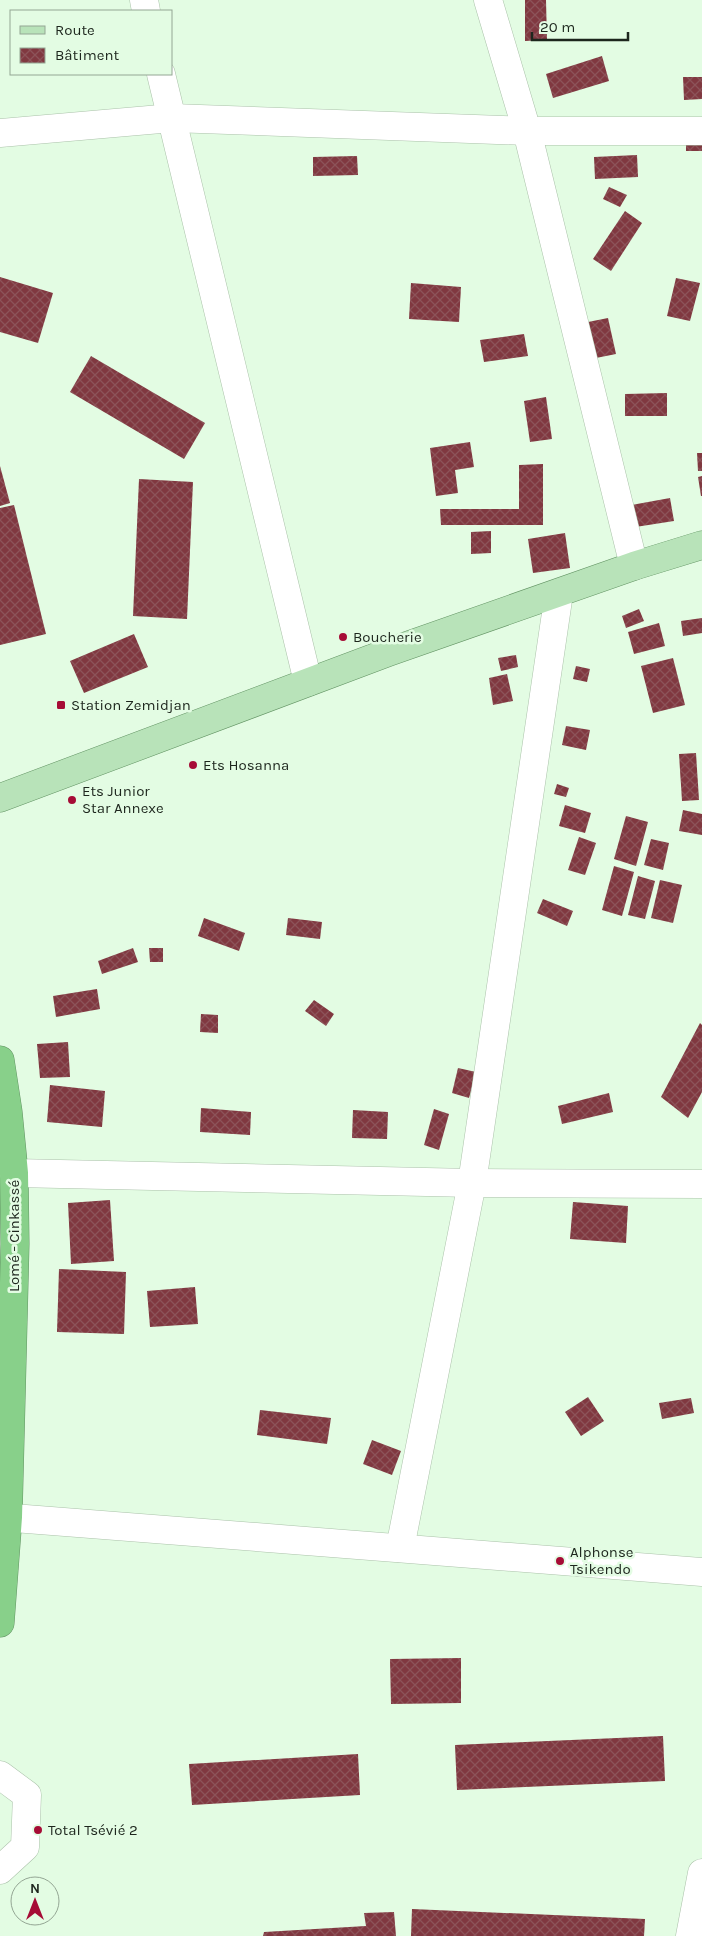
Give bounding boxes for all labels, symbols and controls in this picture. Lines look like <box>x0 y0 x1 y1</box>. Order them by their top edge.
legend <box>10 10 172 75</box>
scale bar <box>532 10 628 42</box>
text: 20 m <box>540 18 575 36</box>
text: Route <box>55 21 95 39</box>
text: Bâtiment <box>55 46 119 64</box>
place label: Boucherie <box>353 628 422 646</box>
marker: Boucherie <box>337 631 349 643</box>
place label: Station Zemidjan <box>71 696 191 714</box>
marker: Station Zemidjan <box>55 699 67 711</box>
place label: Ets Hosanna <box>203 756 289 774</box>
marker: Ets Hosanna <box>187 759 199 771</box>
place label: Ets Junior Star Annexe <box>82 782 164 817</box>
marker: Ets Junior Star Annexe <box>66 794 78 806</box>
street label: Lomé - Cinkassé <box>5 1180 23 1292</box>
place label: Alphonse Tsikendo <box>570 1543 633 1578</box>
marker: Alphonse Tsikendo <box>554 1555 566 1567</box>
place label: Total Tsévié 2 <box>48 1821 138 1839</box>
marker: Total Tsévié 2 <box>32 1824 44 1836</box>
north arrow <box>10 1876 60 1926</box>
text: N <box>30 1880 40 1897</box>

